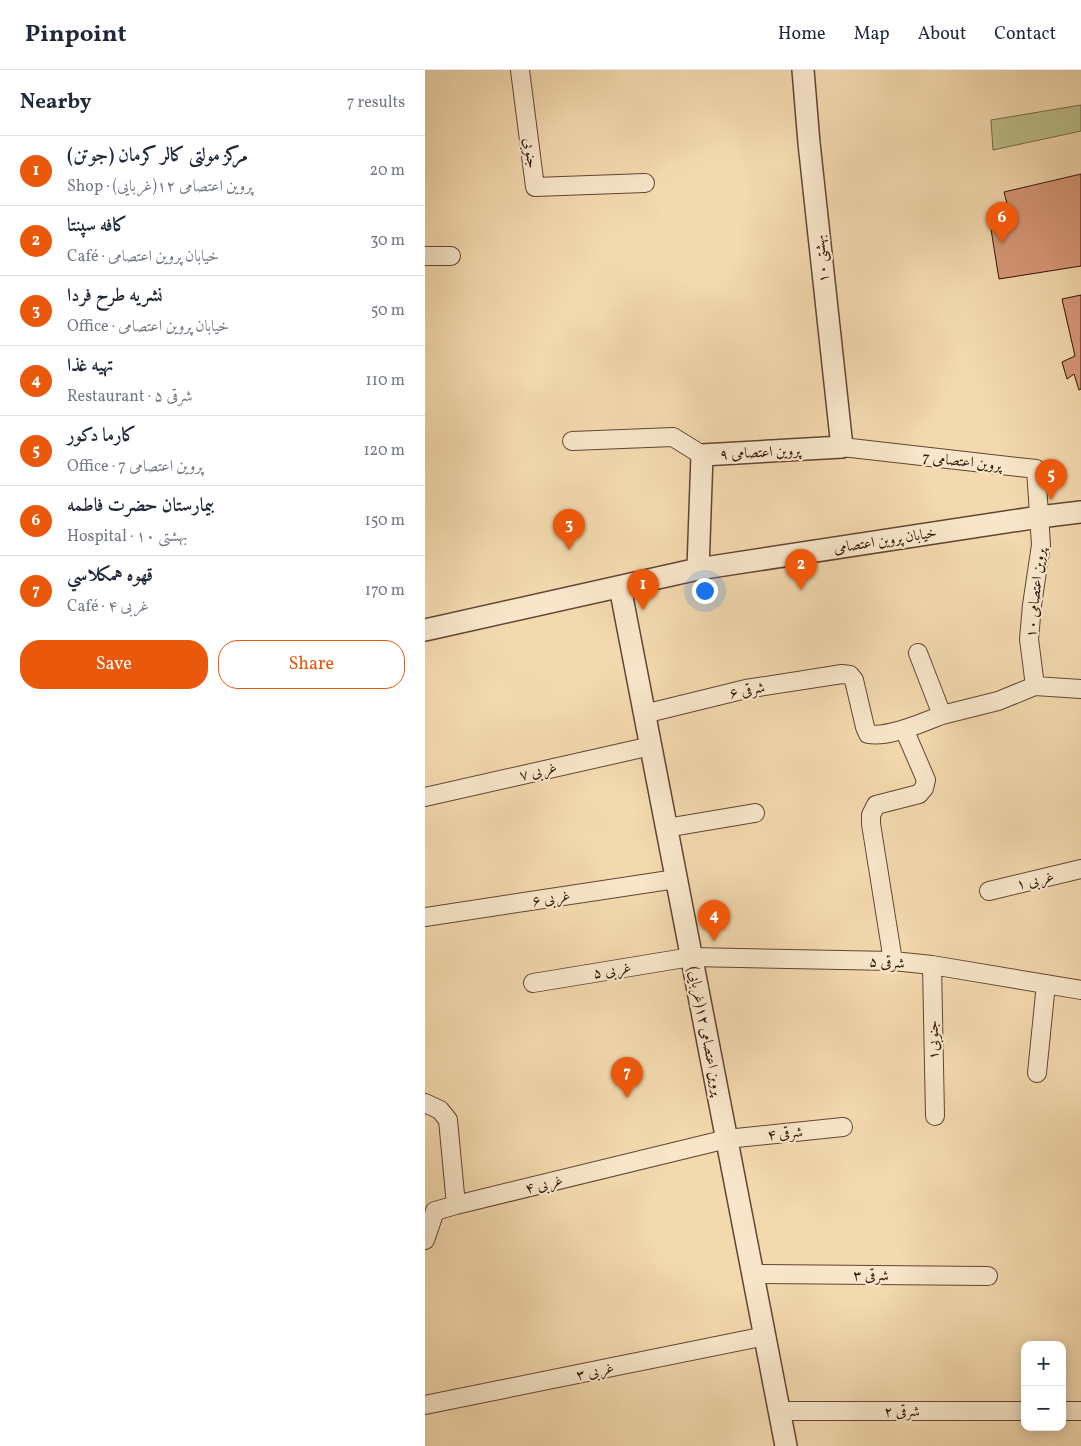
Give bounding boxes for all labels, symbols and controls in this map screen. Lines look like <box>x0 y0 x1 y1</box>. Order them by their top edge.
text: Pinpoint <box>25 18 127 52</box>
text: Home <box>778 22 826 47</box>
text: Map <box>854 22 890 47</box>
text: About <box>918 22 966 47</box>
text: Contact <box>994 22 1056 47</box>
text: Nearby <box>20 88 91 117</box>
text: 7 results <box>347 92 405 114</box>
street label: جنوبی <box>517 136 542 170</box>
text: مرکز مولتی کالر کرمان (جوتن) <box>67 143 248 169</box>
text: 1 <box>33 160 39 182</box>
text: 20 m <box>370 160 405 182</box>
text: Shop · پروین اعتصامی ۱۲(غربایی) <box>67 176 253 198</box>
pin: 6 <box>986 202 1018 243</box>
text: کافه سپنتا <box>67 213 127 239</box>
text: 2 <box>32 230 40 252</box>
text: 30 m <box>370 230 405 252</box>
street label: بهشتی ۱۰ <box>810 234 835 284</box>
text: Café · خیابان پروین اعتصامی <box>67 246 219 268</box>
text: نشریه طرح فردا <box>67 283 163 309</box>
text: 3 <box>32 300 40 322</box>
text: 50 m <box>371 300 405 322</box>
text: Office · خیابان پروین اعتصامی <box>67 316 229 338</box>
text: تهیه غذا <box>67 353 113 379</box>
text: 4 <box>31 370 41 392</box>
text: 110 m <box>366 370 405 392</box>
text: Restaurant · شرقی ۵ <box>67 386 192 408</box>
text: کارما دکور <box>67 423 136 449</box>
text: 5 <box>32 440 40 462</box>
text: 120 m <box>363 440 405 462</box>
street label: پروین اعتصامی ۹ <box>719 441 802 466</box>
street label: پروین اعتصامی 7 <box>921 448 1004 477</box>
text: Office · پروین اعتصامی 7 <box>67 456 203 478</box>
pin: 5 <box>1035 459 1067 500</box>
text: بیمارستان حضرت فاطمه <box>67 493 214 519</box>
pin: 3 <box>553 509 585 550</box>
text: 6 <box>32 510 40 532</box>
text: 150 m <box>364 510 405 532</box>
street label: خیابان پروین اعتصامی <box>832 523 938 560</box>
text: Hospital · بهشتی ۱۰ <box>67 526 187 548</box>
street label: پروین اعتصامی ۱۰ <box>1021 546 1052 639</box>
pin: 2 <box>785 549 817 590</box>
text: قهوه همكلاسي <box>67 563 153 589</box>
pin: 1 <box>627 569 659 610</box>
your location <box>692 578 718 604</box>
text: 7 <box>32 580 40 602</box>
text: 170 m <box>365 580 405 602</box>
text: Café · غربی ۴ <box>67 596 149 618</box>
button: Save <box>20 640 208 689</box>
button: Share <box>218 640 405 689</box>
street label: شرقی ۶ <box>728 678 767 705</box>
street label: غربی ۷ <box>517 758 559 787</box>
street label: غربی ۱ <box>1014 867 1056 896</box>
street label: غربی ۶ <box>531 886 572 913</box>
pin: 4 <box>698 900 730 941</box>
street label: شرقی ۵ <box>868 952 905 975</box>
street label: غربی ۵ <box>592 958 633 985</box>
street label: پروین اعتصامی ۱۲(غربایی) <box>682 965 728 1099</box>
street label: جنوبی۱ <box>924 1020 945 1060</box>
pin: 7 <box>611 1057 643 1098</box>
street label: شرقی ۴ <box>766 1122 804 1147</box>
street label: غربی ۴ <box>523 1171 566 1200</box>
street label: شرقی ۳ <box>853 1266 889 1287</box>
map controls <box>1021 1341 1066 1431</box>
button: + <box>1021 1341 1066 1386</box>
street label: غربی ۳ <box>574 1358 616 1387</box>
button: − <box>1021 1386 1066 1431</box>
street label: شرقی ۲ <box>884 1402 920 1423</box>

